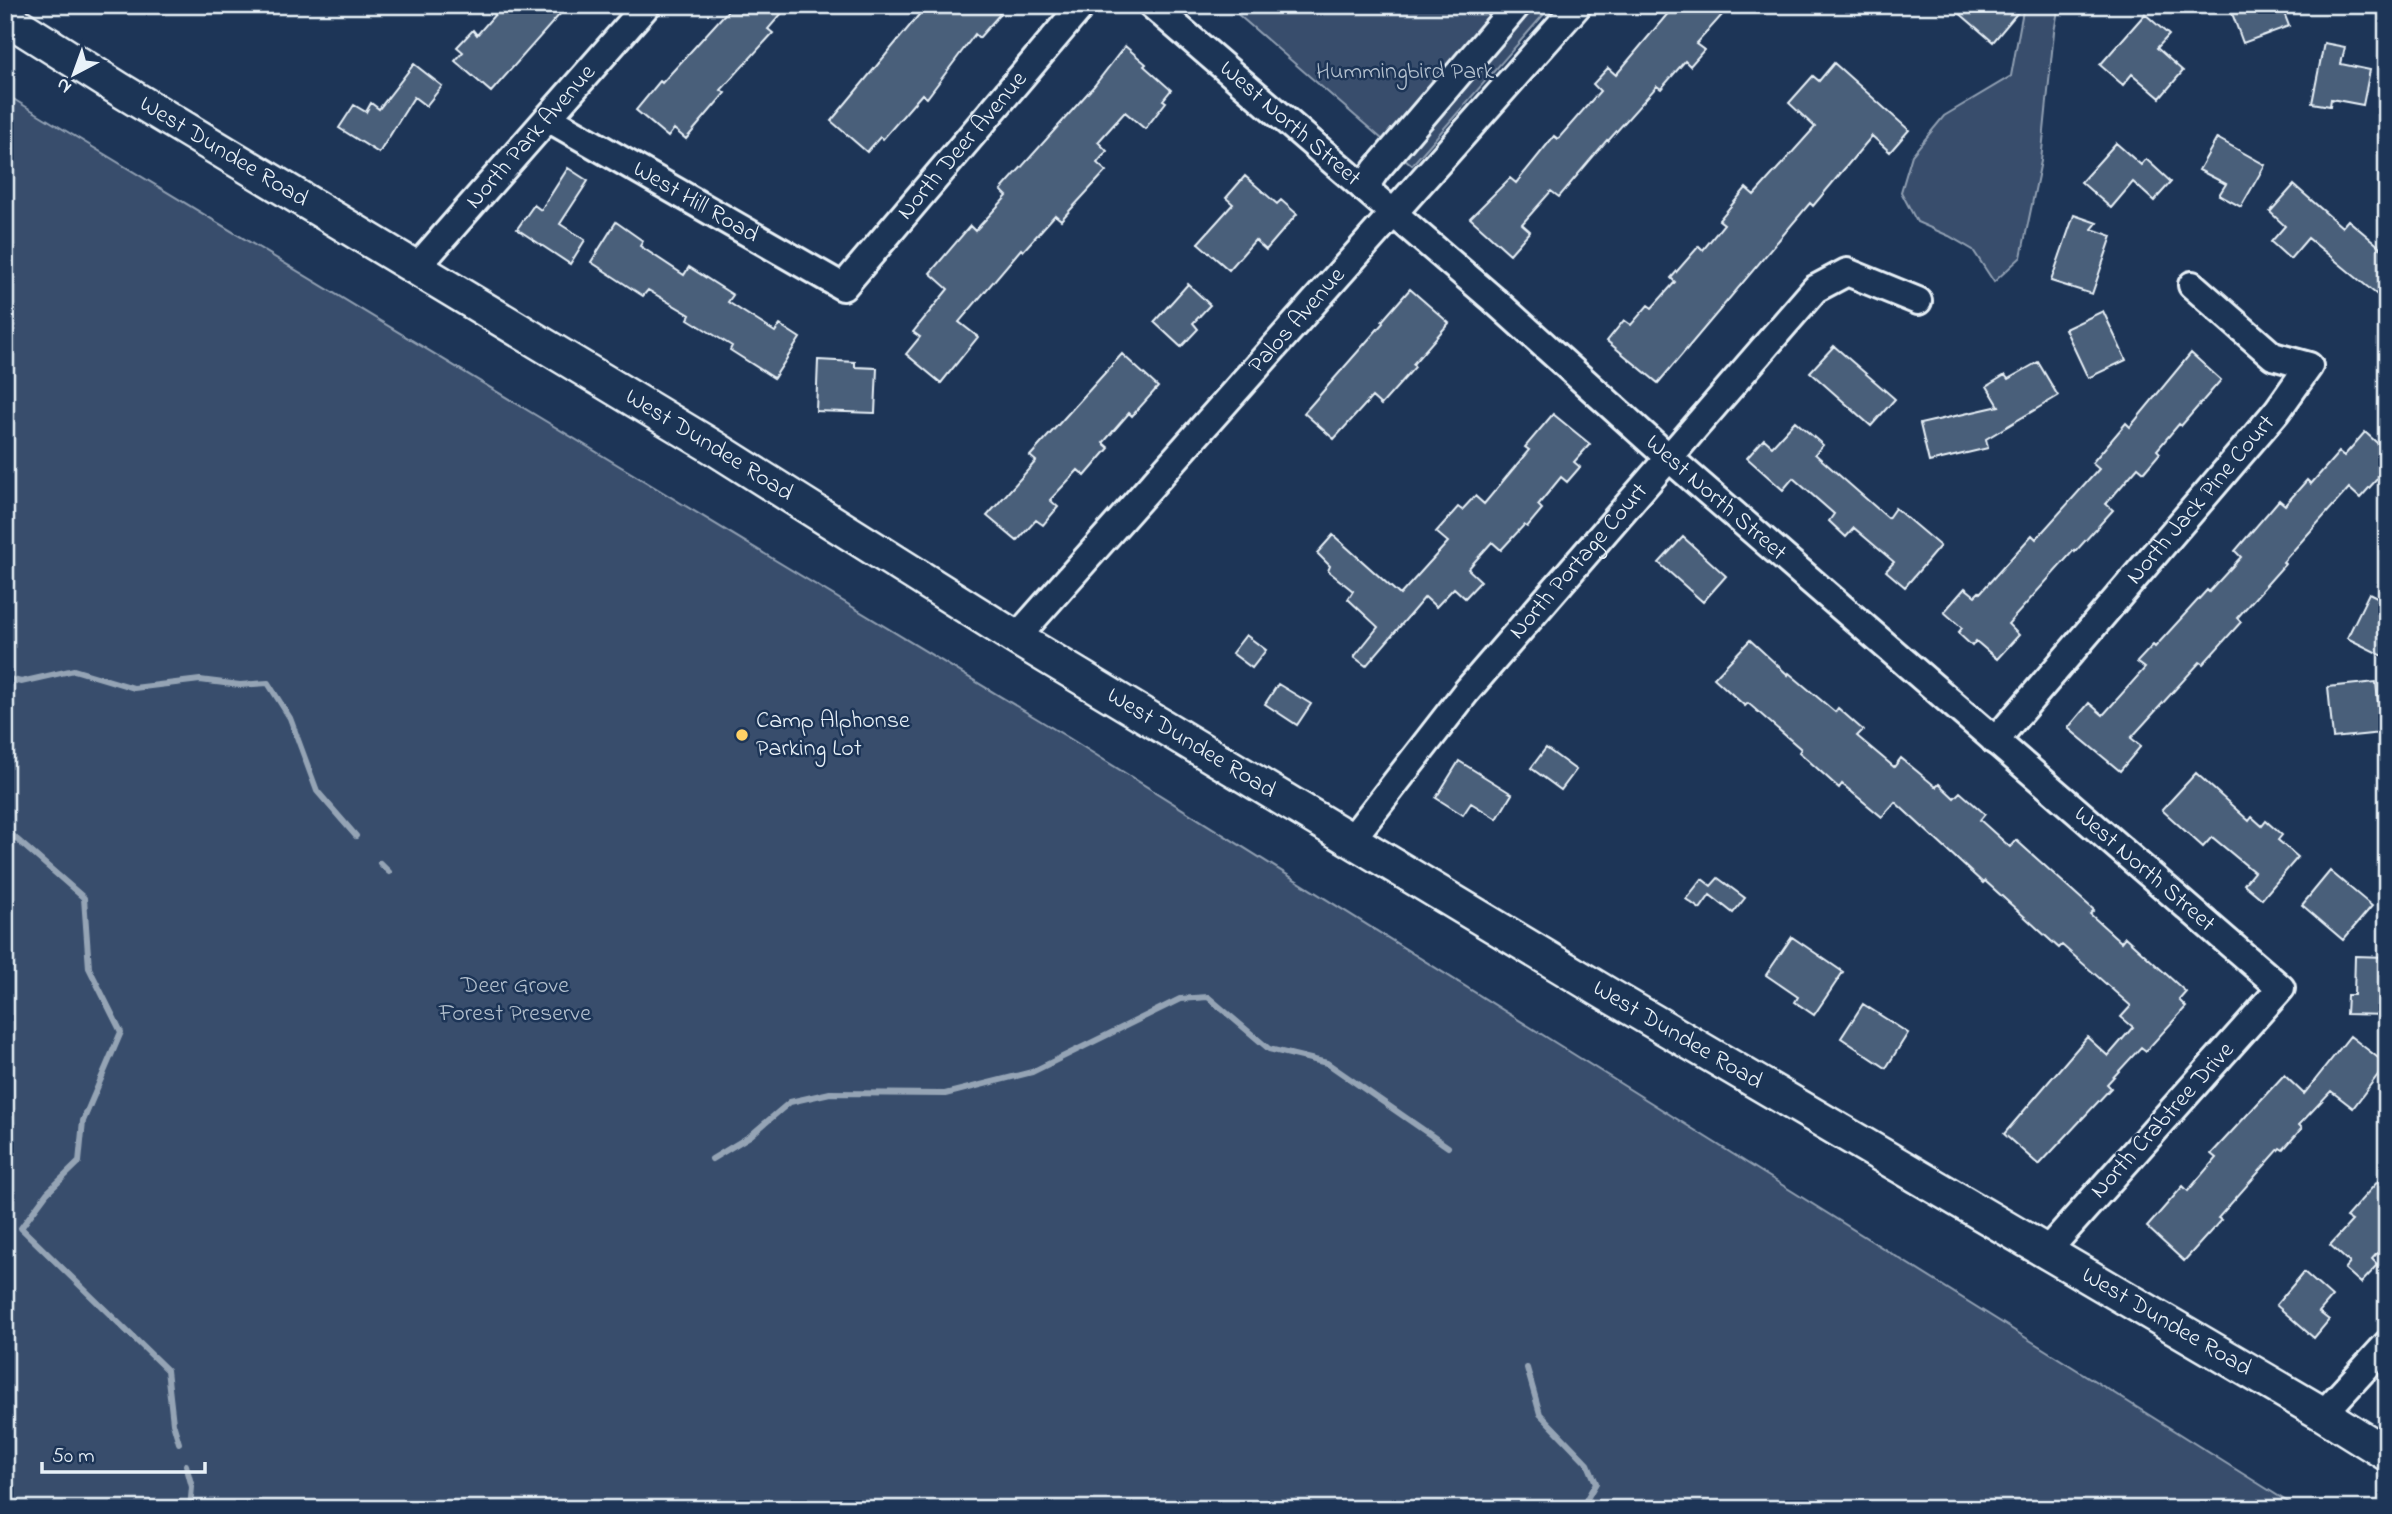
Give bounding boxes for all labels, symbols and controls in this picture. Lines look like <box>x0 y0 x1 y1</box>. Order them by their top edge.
north arrow <box>38 38 108 108</box>
street label: West North Street <box>1211 53 1369 195</box>
park label: Hummingbird Park <box>1316 55 1495 90</box>
street label: North Park Avenue <box>458 57 605 217</box>
street label: North Deer Avenue <box>889 63 1036 228</box>
text: N <box>51 70 78 99</box>
street label: West Dundee Road <box>132 88 315 217</box>
street label: West Hill Road <box>626 152 766 253</box>
street label: Palos Avenue <box>1240 260 1354 382</box>
street label: West Dundee Road <box>618 380 800 511</box>
street label: North Jack Pine Court <box>2118 407 2284 593</box>
street label: West North Street <box>1637 427 1794 570</box>
street label: North Portage Court <box>1501 475 1657 648</box>
street label: West Dundee Road <box>1100 679 1283 808</box>
place label: Camp Alphonse Parking Lot <box>756 704 910 767</box>
marker: Camp Alphonse Parking Lot <box>734 727 750 743</box>
street label: West North Street <box>2066 798 2223 941</box>
park label: Deer Grove Forest Preserve <box>438 969 591 1032</box>
street label: West Dundee Road <box>1586 972 1769 1099</box>
street label: North Crabtree Drive <box>2083 1034 2243 1207</box>
street label: West Dundee Road <box>2075 1258 2258 1386</box>
scale bar <box>42 1430 205 1474</box>
text: 50 m <box>52 1442 95 1472</box>

